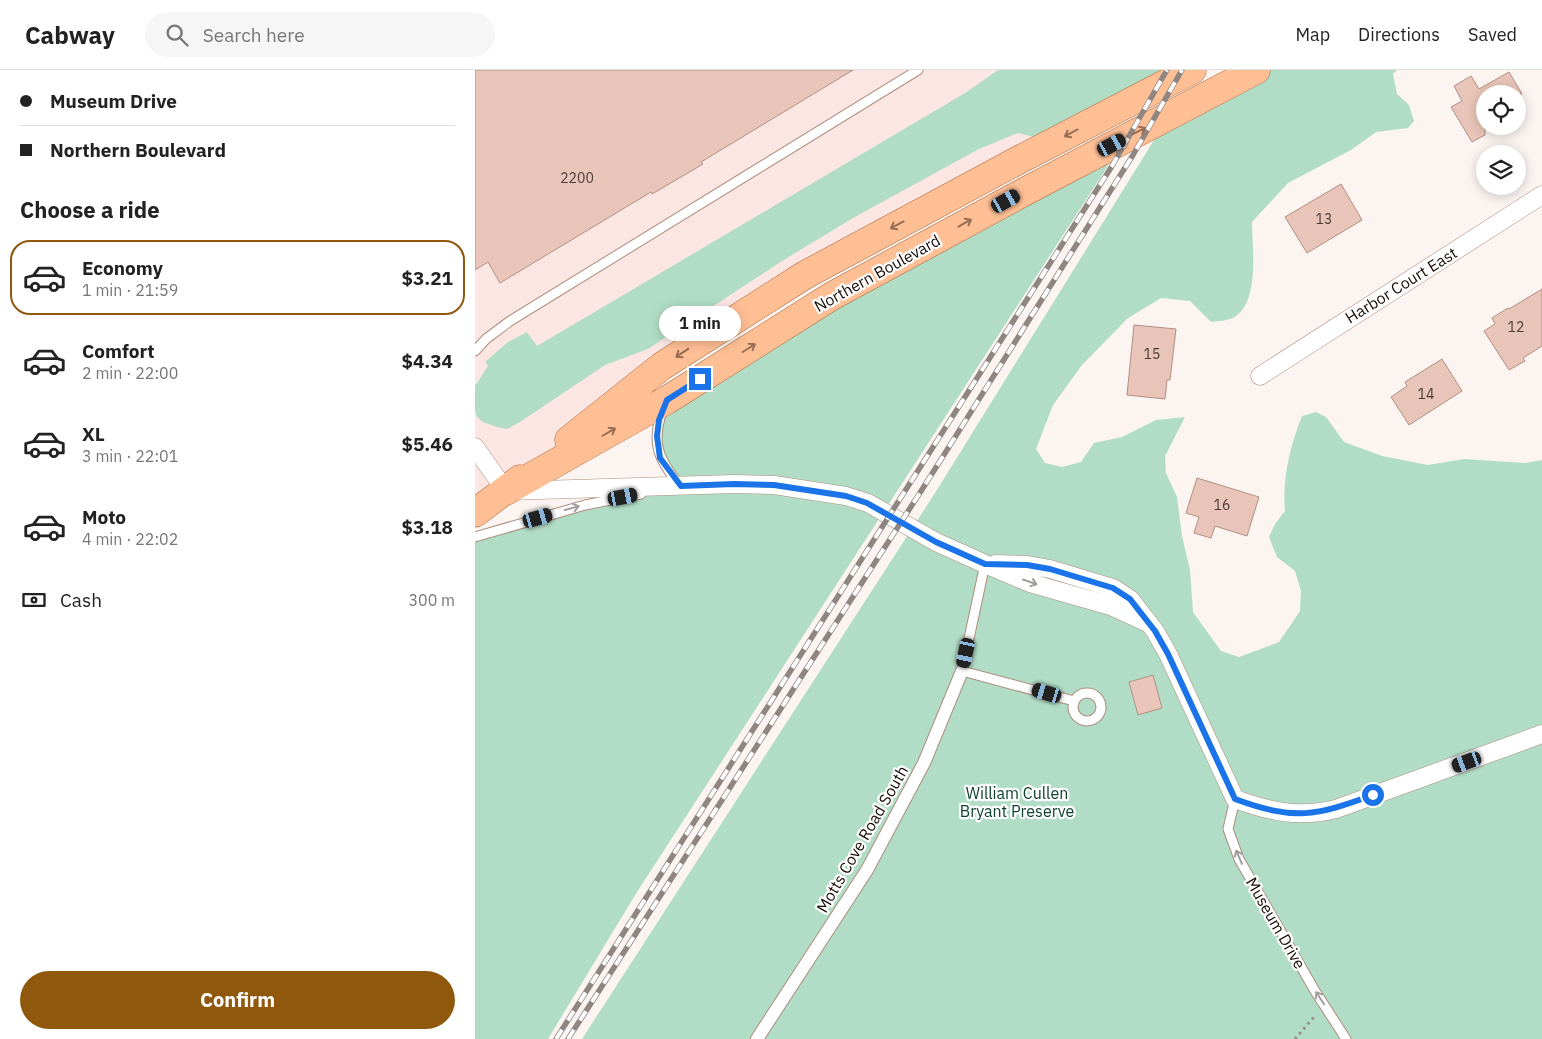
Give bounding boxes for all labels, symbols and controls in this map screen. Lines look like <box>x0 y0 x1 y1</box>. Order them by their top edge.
search box <box>145 12 495 57</box>
text: Cabway <box>25 19 115 51</box>
icon: search <box>163 21 191 49</box>
text: Search here <box>203 23 305 47</box>
text: Map <box>1295 23 1330 46</box>
text: Directions <box>1358 23 1440 46</box>
text: Saved <box>1468 23 1517 46</box>
map controls <box>1476 85 1526 195</box>
button: locate <box>1476 85 1526 135</box>
text: Museum Drive <box>50 89 177 113</box>
one-way arrow <box>1132 125 1147 135</box>
one-way arrow <box>1064 129 1079 138</box>
car <box>1095 131 1128 159</box>
text: Northern Boulevard <box>50 138 226 162</box>
button: layers <box>1476 145 1526 195</box>
house number: 2200 <box>560 169 594 187</box>
car <box>989 187 1022 215</box>
text: Choose a ride <box>20 195 160 224</box>
house number: 13 <box>1316 210 1332 228</box>
one-way arrow <box>958 218 972 228</box>
one-way arrow <box>890 221 904 231</box>
street label: Northern Boulevard <box>810 230 944 316</box>
street label: Harbor Court East <box>1341 243 1461 327</box>
icon: car <box>22 255 67 300</box>
text: Economy <box>82 256 163 280</box>
text: $3.21 <box>401 266 453 290</box>
text: 1 min · 21:59 <box>82 280 178 300</box>
callout: 1 min <box>659 306 741 342</box>
text: 1 min <box>679 313 721 333</box>
house number: 12 <box>1508 318 1524 336</box>
icon: car <box>22 338 67 383</box>
text: Comfort <box>82 339 155 363</box>
one-way arrow <box>741 343 755 353</box>
house number: 15 <box>1144 345 1160 363</box>
one-way arrow <box>675 348 689 358</box>
text: $4.34 <box>401 349 453 373</box>
text: 2 min · 22:00 <box>82 363 178 383</box>
route end <box>689 368 711 390</box>
house number: 14 <box>1418 385 1434 403</box>
icon: car <box>22 421 67 466</box>
text: XL <box>82 422 105 446</box>
one-way arrow <box>602 427 617 437</box>
text: $5.46 <box>401 432 453 456</box>
text: 3 min · 22:01 <box>82 446 178 466</box>
car <box>606 487 639 507</box>
house number: 16 <box>1214 496 1230 514</box>
one-way arrow <box>564 503 580 513</box>
icon: car <box>22 504 67 549</box>
text: Moto <box>82 505 126 529</box>
car <box>521 507 554 529</box>
text: $3.18 <box>401 515 453 539</box>
text: 4 min · 22:02 <box>82 529 178 549</box>
one-way arrow <box>1022 578 1037 587</box>
icon: cash <box>20 586 48 614</box>
text: Cash <box>60 588 102 612</box>
text: 300 m <box>408 590 455 610</box>
car <box>955 637 976 669</box>
car <box>1030 681 1063 705</box>
car <box>1450 750 1483 774</box>
street label: Motts Cove Road South <box>812 762 912 916</box>
park label: William Cullen Bryant Preserve <box>960 783 1074 821</box>
route start <box>1362 784 1384 806</box>
one-way arrow <box>1234 850 1244 865</box>
street label: Museum Drive <box>1242 874 1310 973</box>
button: Confirm <box>20 971 455 1029</box>
one-way arrow <box>1315 991 1325 1005</box>

